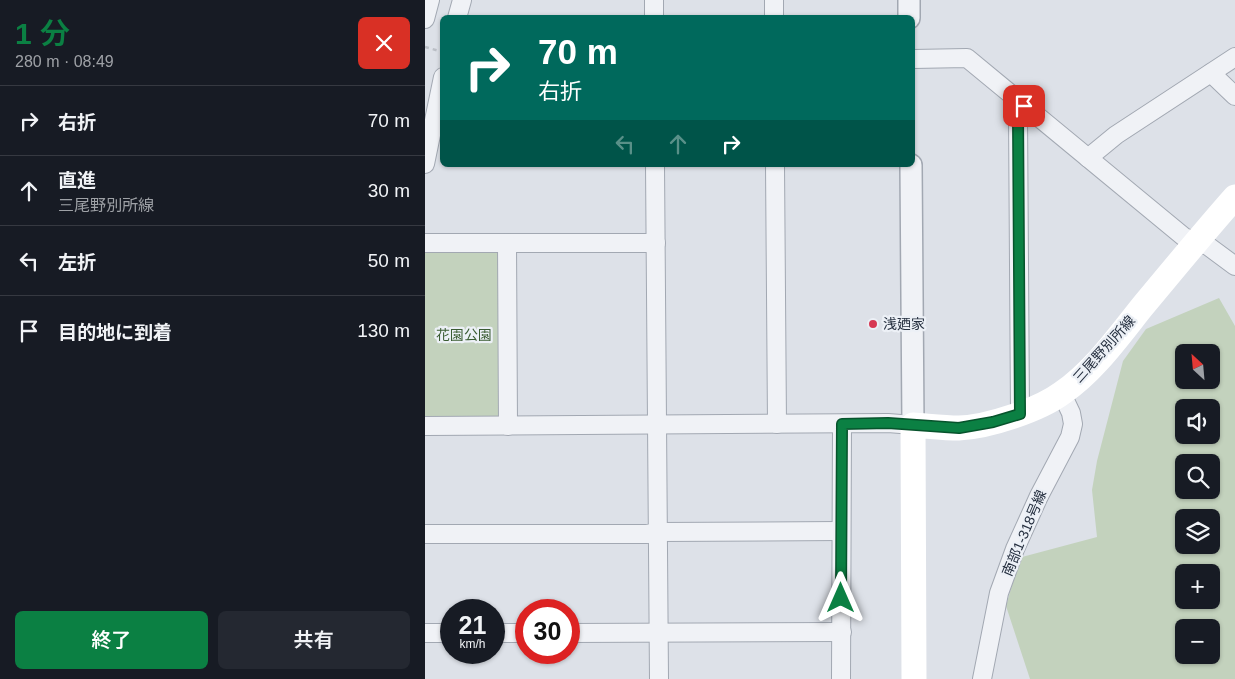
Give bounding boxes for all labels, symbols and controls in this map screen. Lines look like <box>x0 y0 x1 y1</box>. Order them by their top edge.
text: 1 分 <box>15 17 70 50</box>
button: close <box>358 17 410 69</box>
text: 70 m <box>538 32 618 71</box>
icon: right <box>455 35 520 100</box>
text: 280 m · 08:49 <box>15 53 114 70</box>
text: 右折 <box>538 79 582 104</box>
pin <box>1003 85 1045 127</box>
icon: arrive <box>1010 92 1038 120</box>
icon: right <box>15 107 43 135</box>
text: 70 m <box>368 110 410 131</box>
text: 右折 <box>58 112 96 133</box>
icon: left <box>611 130 639 158</box>
icon: ahead <box>664 130 692 158</box>
icon: right <box>717 130 745 158</box>
text: 直進 <box>58 170 96 191</box>
icon: ahead <box>15 177 43 205</box>
text: 30 m <box>368 180 410 201</box>
text: 三尾野別所線 <box>58 197 154 214</box>
icon: left <box>15 247 43 275</box>
text: 50 m <box>368 250 410 271</box>
text: 左折 <box>58 252 96 273</box>
street label: 三尾野別所線 <box>1070 312 1138 386</box>
place label: 浅廼家 <box>883 316 925 332</box>
icon: arrive <box>15 317 43 345</box>
marker: 浅廼家 <box>867 318 879 330</box>
text: 130 m <box>357 320 410 341</box>
text: 目的地に到着 <box>58 322 172 343</box>
park label: 花園公園 <box>436 327 492 343</box>
north arrow <box>1175 344 1220 389</box>
map controls <box>1175 344 1220 664</box>
button: sound <box>1175 399 1220 444</box>
button: search <box>1175 454 1220 499</box>
street label: 南部1-318号線 <box>999 488 1049 578</box>
button: layers <box>1175 509 1220 554</box>
button: + <box>1175 564 1220 609</box>
position arrow <box>814 571 866 623</box>
speed limit sign: 30 <box>515 599 580 664</box>
button: 終了 <box>15 611 208 669</box>
button: 共有 <box>218 611 410 669</box>
text: 21 <box>459 611 486 639</box>
button: − <box>1175 619 1220 664</box>
text: km/h <box>459 637 486 651</box>

